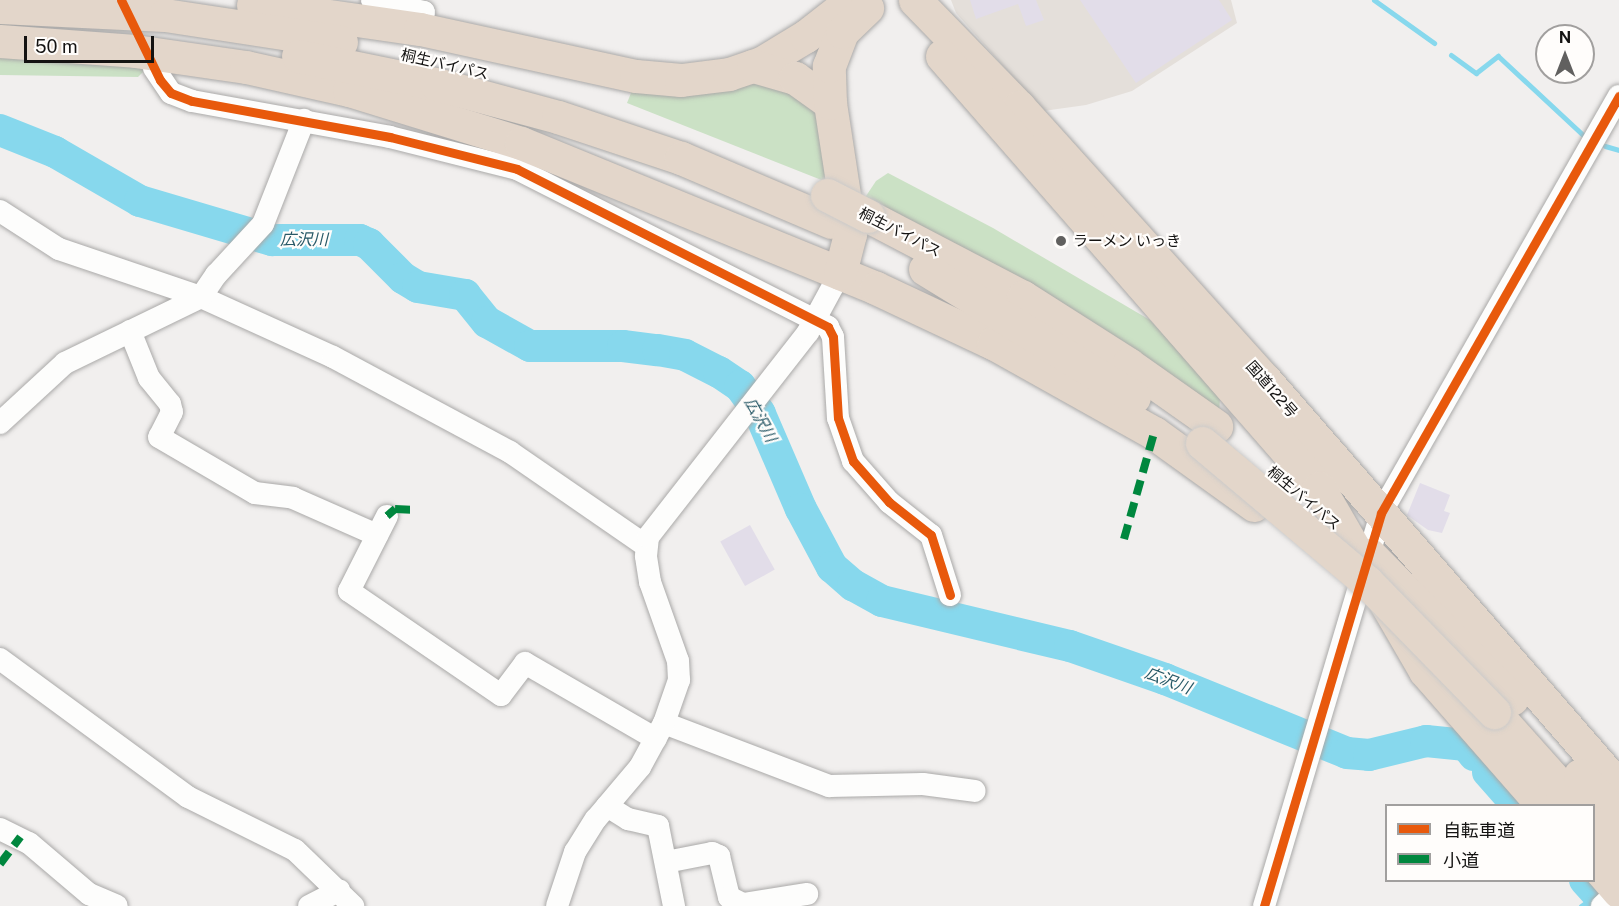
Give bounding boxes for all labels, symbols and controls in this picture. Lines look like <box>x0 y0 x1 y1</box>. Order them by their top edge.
scale bar <box>27 24 158 62</box>
north arrow <box>1535 24 1595 84</box>
text: N <box>1559 28 1571 47</box>
text: 50 m <box>35 36 78 57</box>
street label: 桐生バイパス <box>399 45 491 83</box>
street label: 桐生バイパス <box>856 204 944 260</box>
water label: 広沢川 <box>280 230 328 250</box>
place label: ラーメン いっき <box>1073 232 1182 250</box>
marker: ラーメン いっき <box>1054 234 1068 248</box>
street label: 国道122号 <box>1243 357 1301 421</box>
water label: 広沢川 <box>740 394 780 446</box>
street label: 桐生バイパス <box>1264 462 1344 534</box>
water label: 広沢川 <box>1142 663 1194 699</box>
legend <box>1385 804 1595 882</box>
text: 自転車道 <box>1443 820 1515 841</box>
text: 小道 <box>1443 850 1479 871</box>

